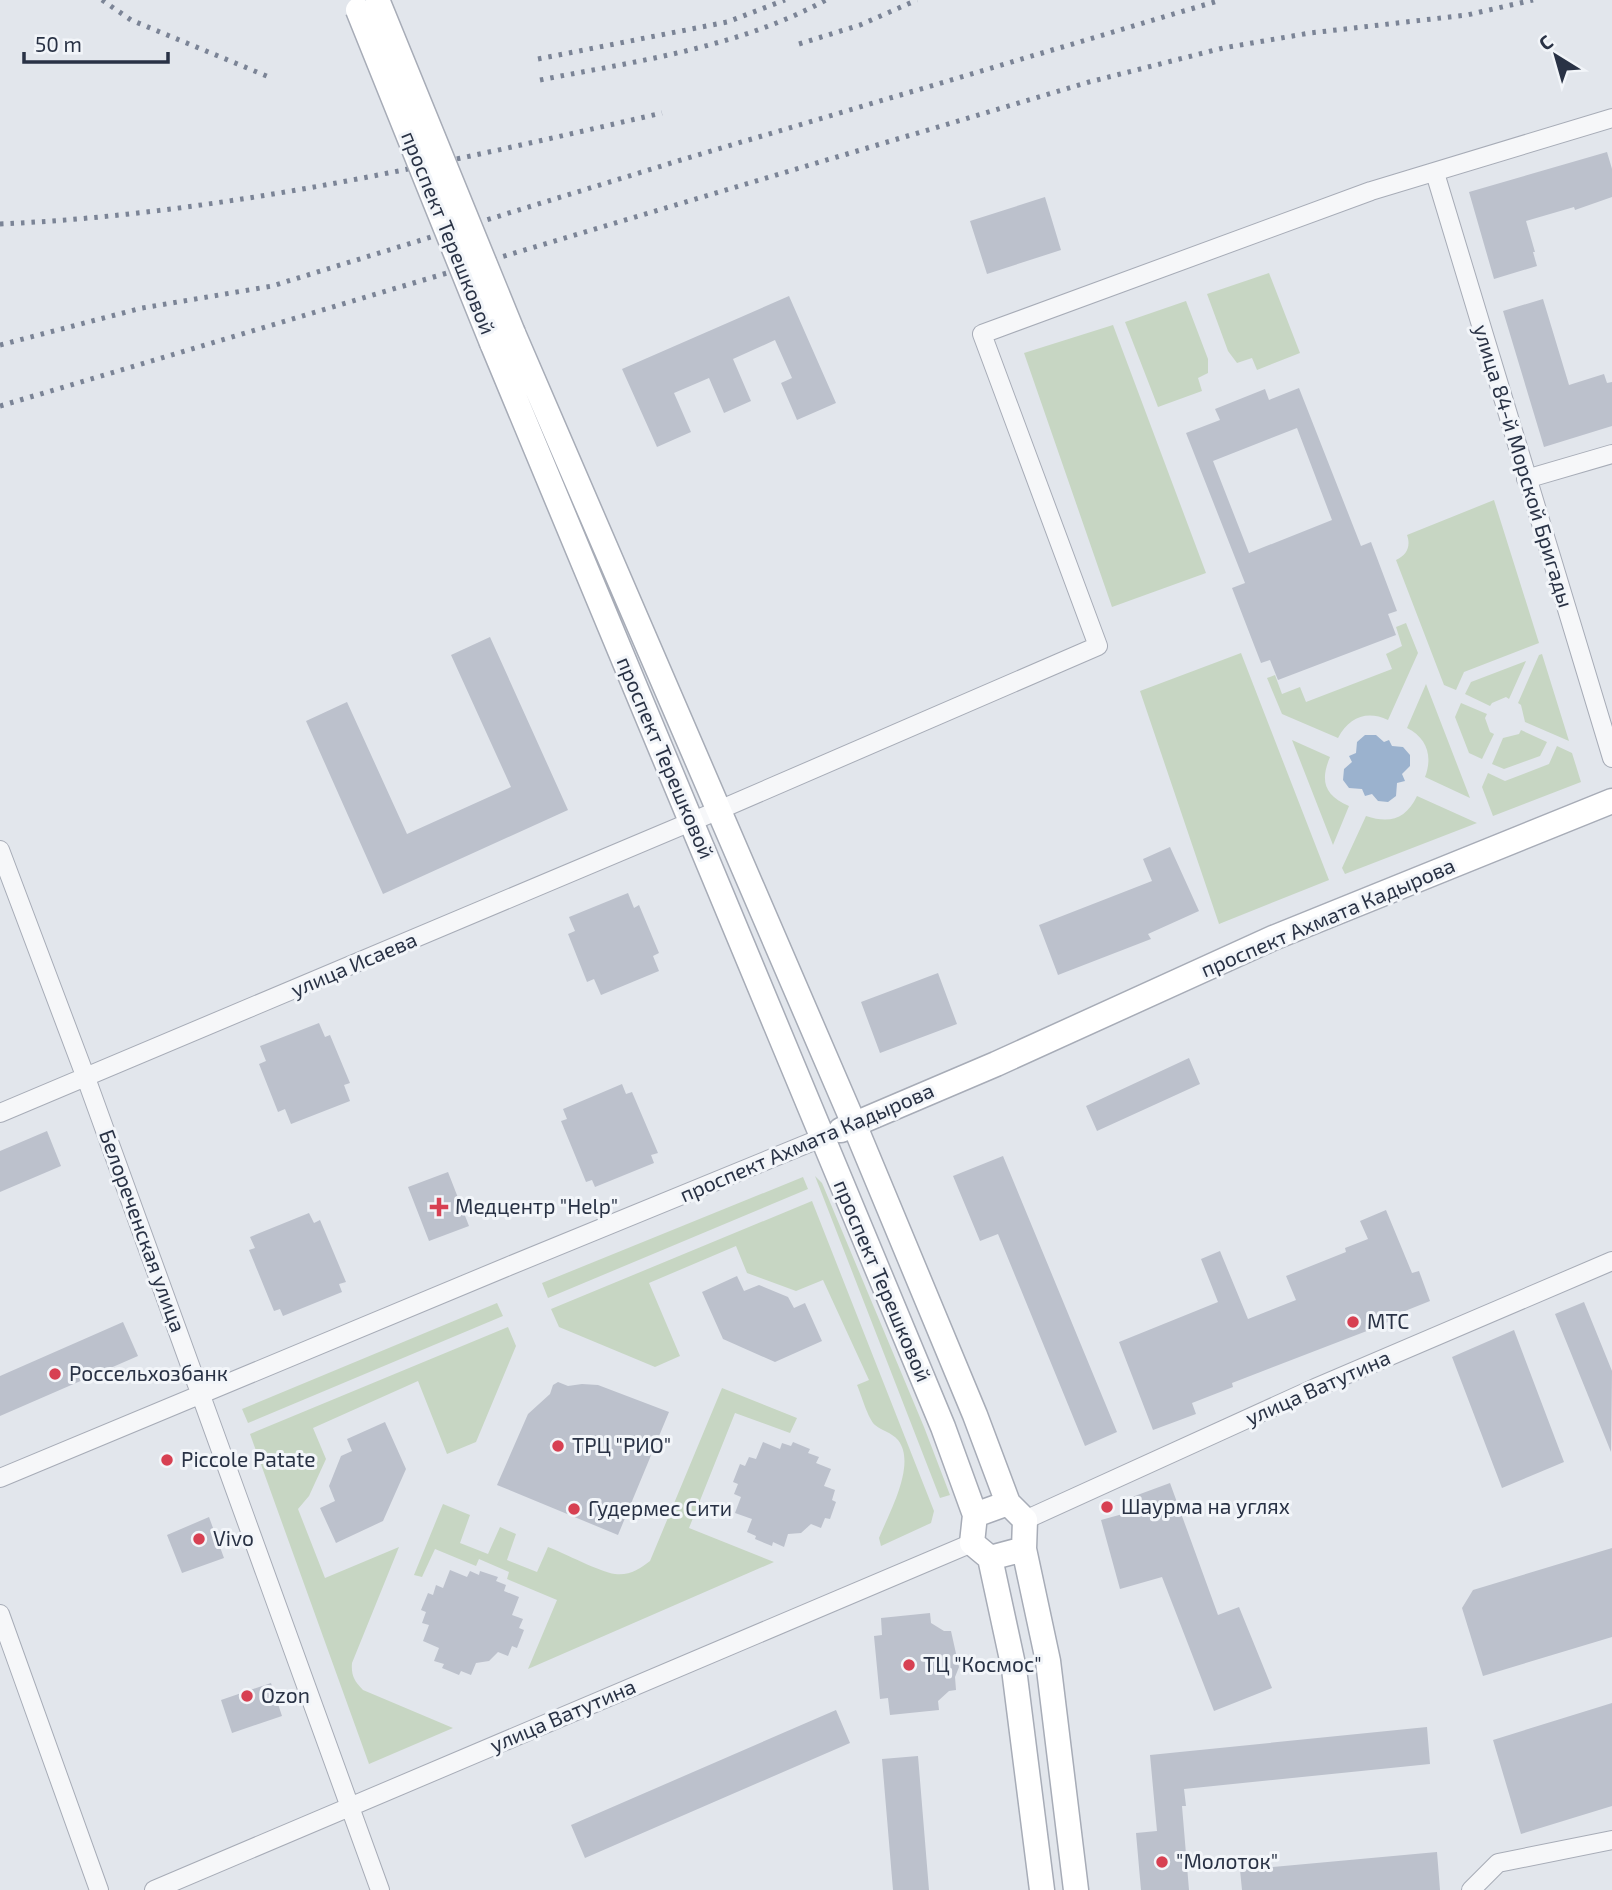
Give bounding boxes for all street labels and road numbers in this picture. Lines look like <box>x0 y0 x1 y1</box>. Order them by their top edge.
street label: проспект Терешковой <box>397 127 502 338</box>
street label: улица 84-й Морской Бригады <box>1468 321 1579 610</box>
street label: проспект Терешковой <box>612 653 720 862</box>
street label: проспект Ахмата Кадырова <box>1197 852 1458 982</box>
street label: улица Исаева <box>287 926 421 1002</box>
street label: проспект Ахмата Кадырова <box>676 1077 937 1207</box>
street label: Белореченская улица <box>94 1126 192 1336</box>
street label: проспект Терешковой <box>829 1176 937 1385</box>
street label: улица Ватутина <box>1241 1344 1394 1431</box>
street label: улица Ватутина <box>486 1673 639 1757</box>

